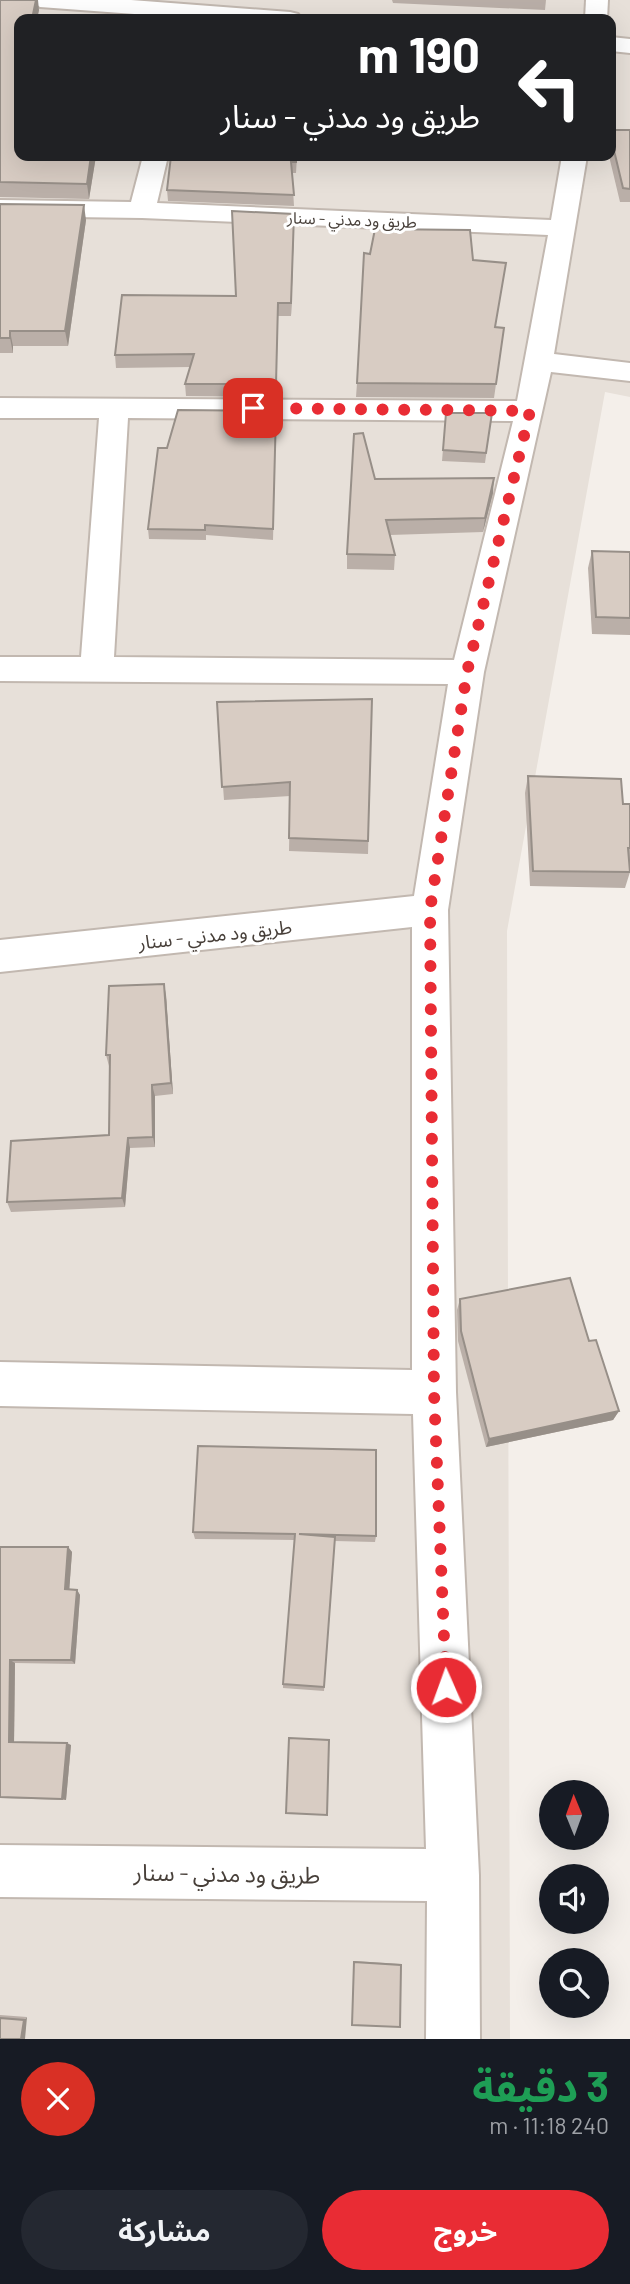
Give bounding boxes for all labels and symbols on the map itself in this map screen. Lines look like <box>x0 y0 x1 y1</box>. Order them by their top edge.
street label: طريق ود مدني - سنار <box>286 207 417 234</box>
pin <box>223 378 283 438</box>
street label: طريق ود مدني - سنار <box>136 914 293 958</box>
position arrow <box>409 1650 483 1724</box>
north arrow <box>539 1780 609 1850</box>
street label: طريق ود مدني - سنار <box>132 1857 321 1893</box>

